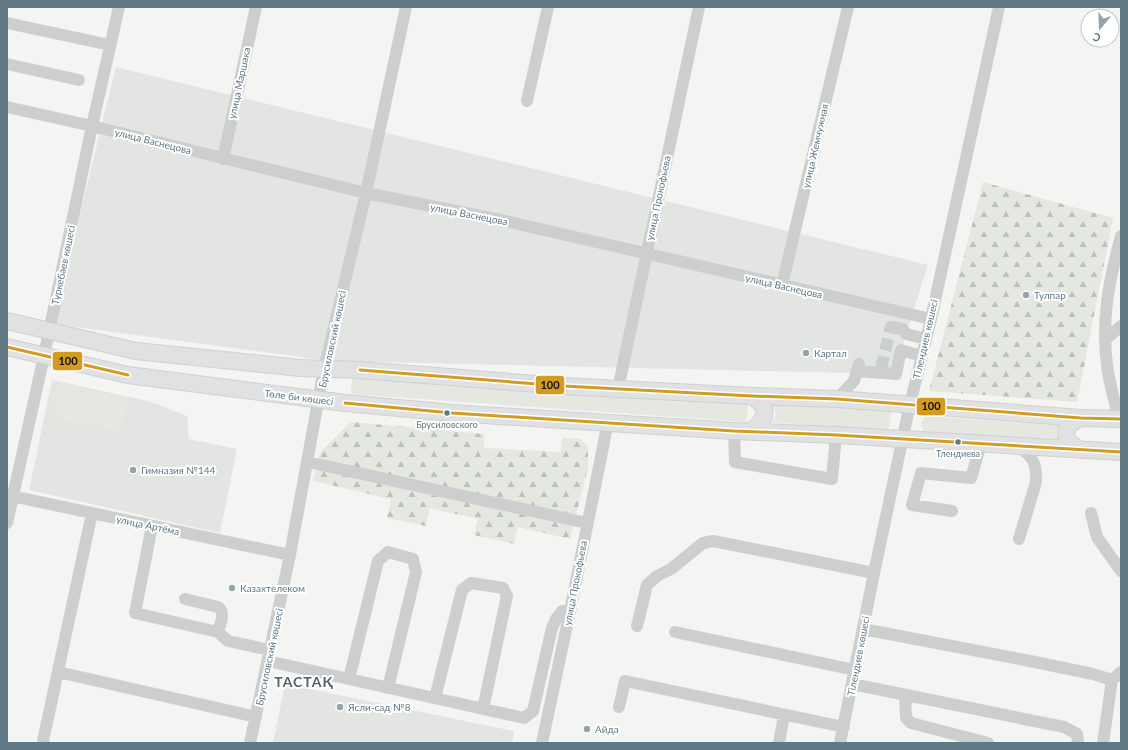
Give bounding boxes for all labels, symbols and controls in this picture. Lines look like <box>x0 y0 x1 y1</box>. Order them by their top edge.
north arrow <box>1080 8 1120 48</box>
text: С <box>1090 30 1102 45</box>
street label: улица Маршака <box>226 46 252 120</box>
street label: улица Жемчужная <box>799 103 831 189</box>
street label: улица Васнецова <box>113 126 193 156</box>
street label: улица Прокофьева <box>643 155 673 241</box>
street label: улица Васнецова <box>429 201 509 227</box>
street label: Түркебаев көшесі <box>49 224 77 306</box>
street label: улица Васнецова <box>744 271 824 301</box>
street label: Брусиловский көшесі <box>316 289 348 389</box>
place label: Тулпар <box>1034 289 1066 301</box>
marker: Тулпар <box>1021 290 1031 300</box>
street label: Тілендиев көшесі <box>910 298 940 380</box>
place label: Картал <box>814 347 847 359</box>
marker: Картал <box>801 348 811 358</box>
line badge: 100 <box>52 351 83 371</box>
text: 100 <box>58 354 78 367</box>
line badge: 100 <box>535 375 565 395</box>
text: 100 <box>540 378 560 391</box>
street label: Төле би көшесі <box>264 387 334 407</box>
line badge: 100 <box>916 397 946 416</box>
text: 100 <box>921 399 941 412</box>
marker: Брусиловского <box>442 408 452 418</box>
place label: Брусиловского <box>416 419 478 430</box>
marker: Тлендиева <box>953 437 963 447</box>
place label: Тлендиева <box>936 448 980 459</box>
place label: Гимназия №144 <box>141 464 216 476</box>
marker: Гимназия №144 <box>128 465 138 475</box>
street label: улица Артёма <box>115 512 181 538</box>
street label: улица Прокофьева <box>561 540 589 626</box>
place label: Казахтелеком <box>240 582 305 594</box>
marker: Казахтелеком <box>227 583 237 593</box>
street label: Брусиловский көшесі <box>253 607 285 707</box>
street label: Тілендиев көшесі <box>844 615 872 697</box>
district label: ТАСТАҚ <box>274 673 334 690</box>
place label: Ясли-сад №8 <box>347 701 411 713</box>
marker: Ясли-сад №8 <box>335 702 345 712</box>
place label: Айда <box>595 723 619 735</box>
marker: Айда <box>582 724 592 734</box>

